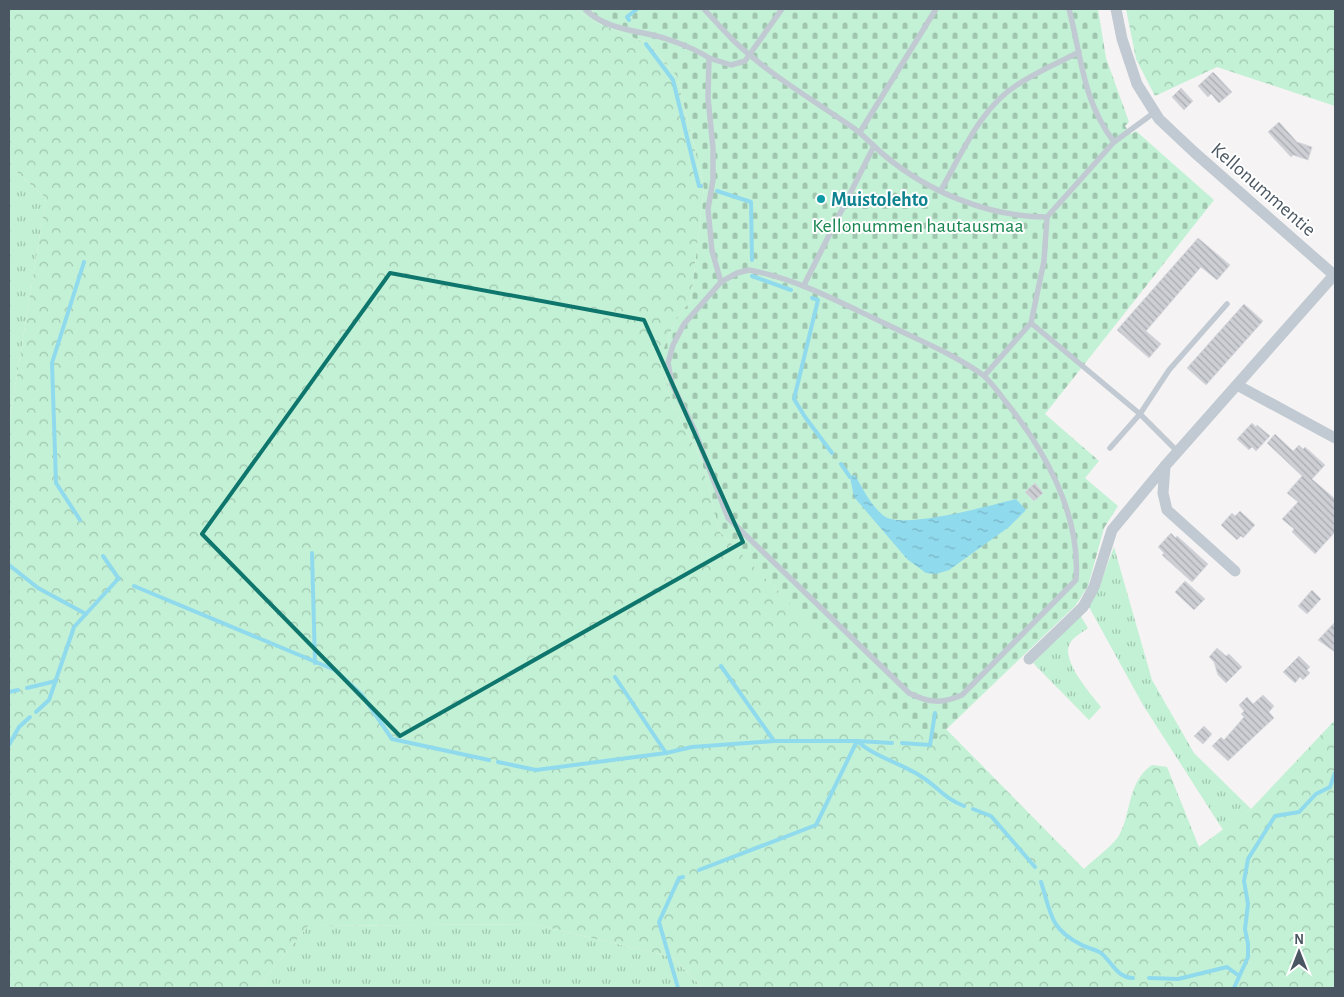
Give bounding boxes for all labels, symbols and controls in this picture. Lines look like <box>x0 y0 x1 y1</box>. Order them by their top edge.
street label: Kellonummentie <box>1207 139 1319 240</box>
place label: Muistolehto <box>831 190 928 210</box>
marker: Muistolehto <box>815 193 827 205</box>
park label: Kellonummen hautausmaa <box>812 216 1024 236</box>
north arrow <box>1274 927 1324 977</box>
text: N <box>1294 933 1304 947</box>

